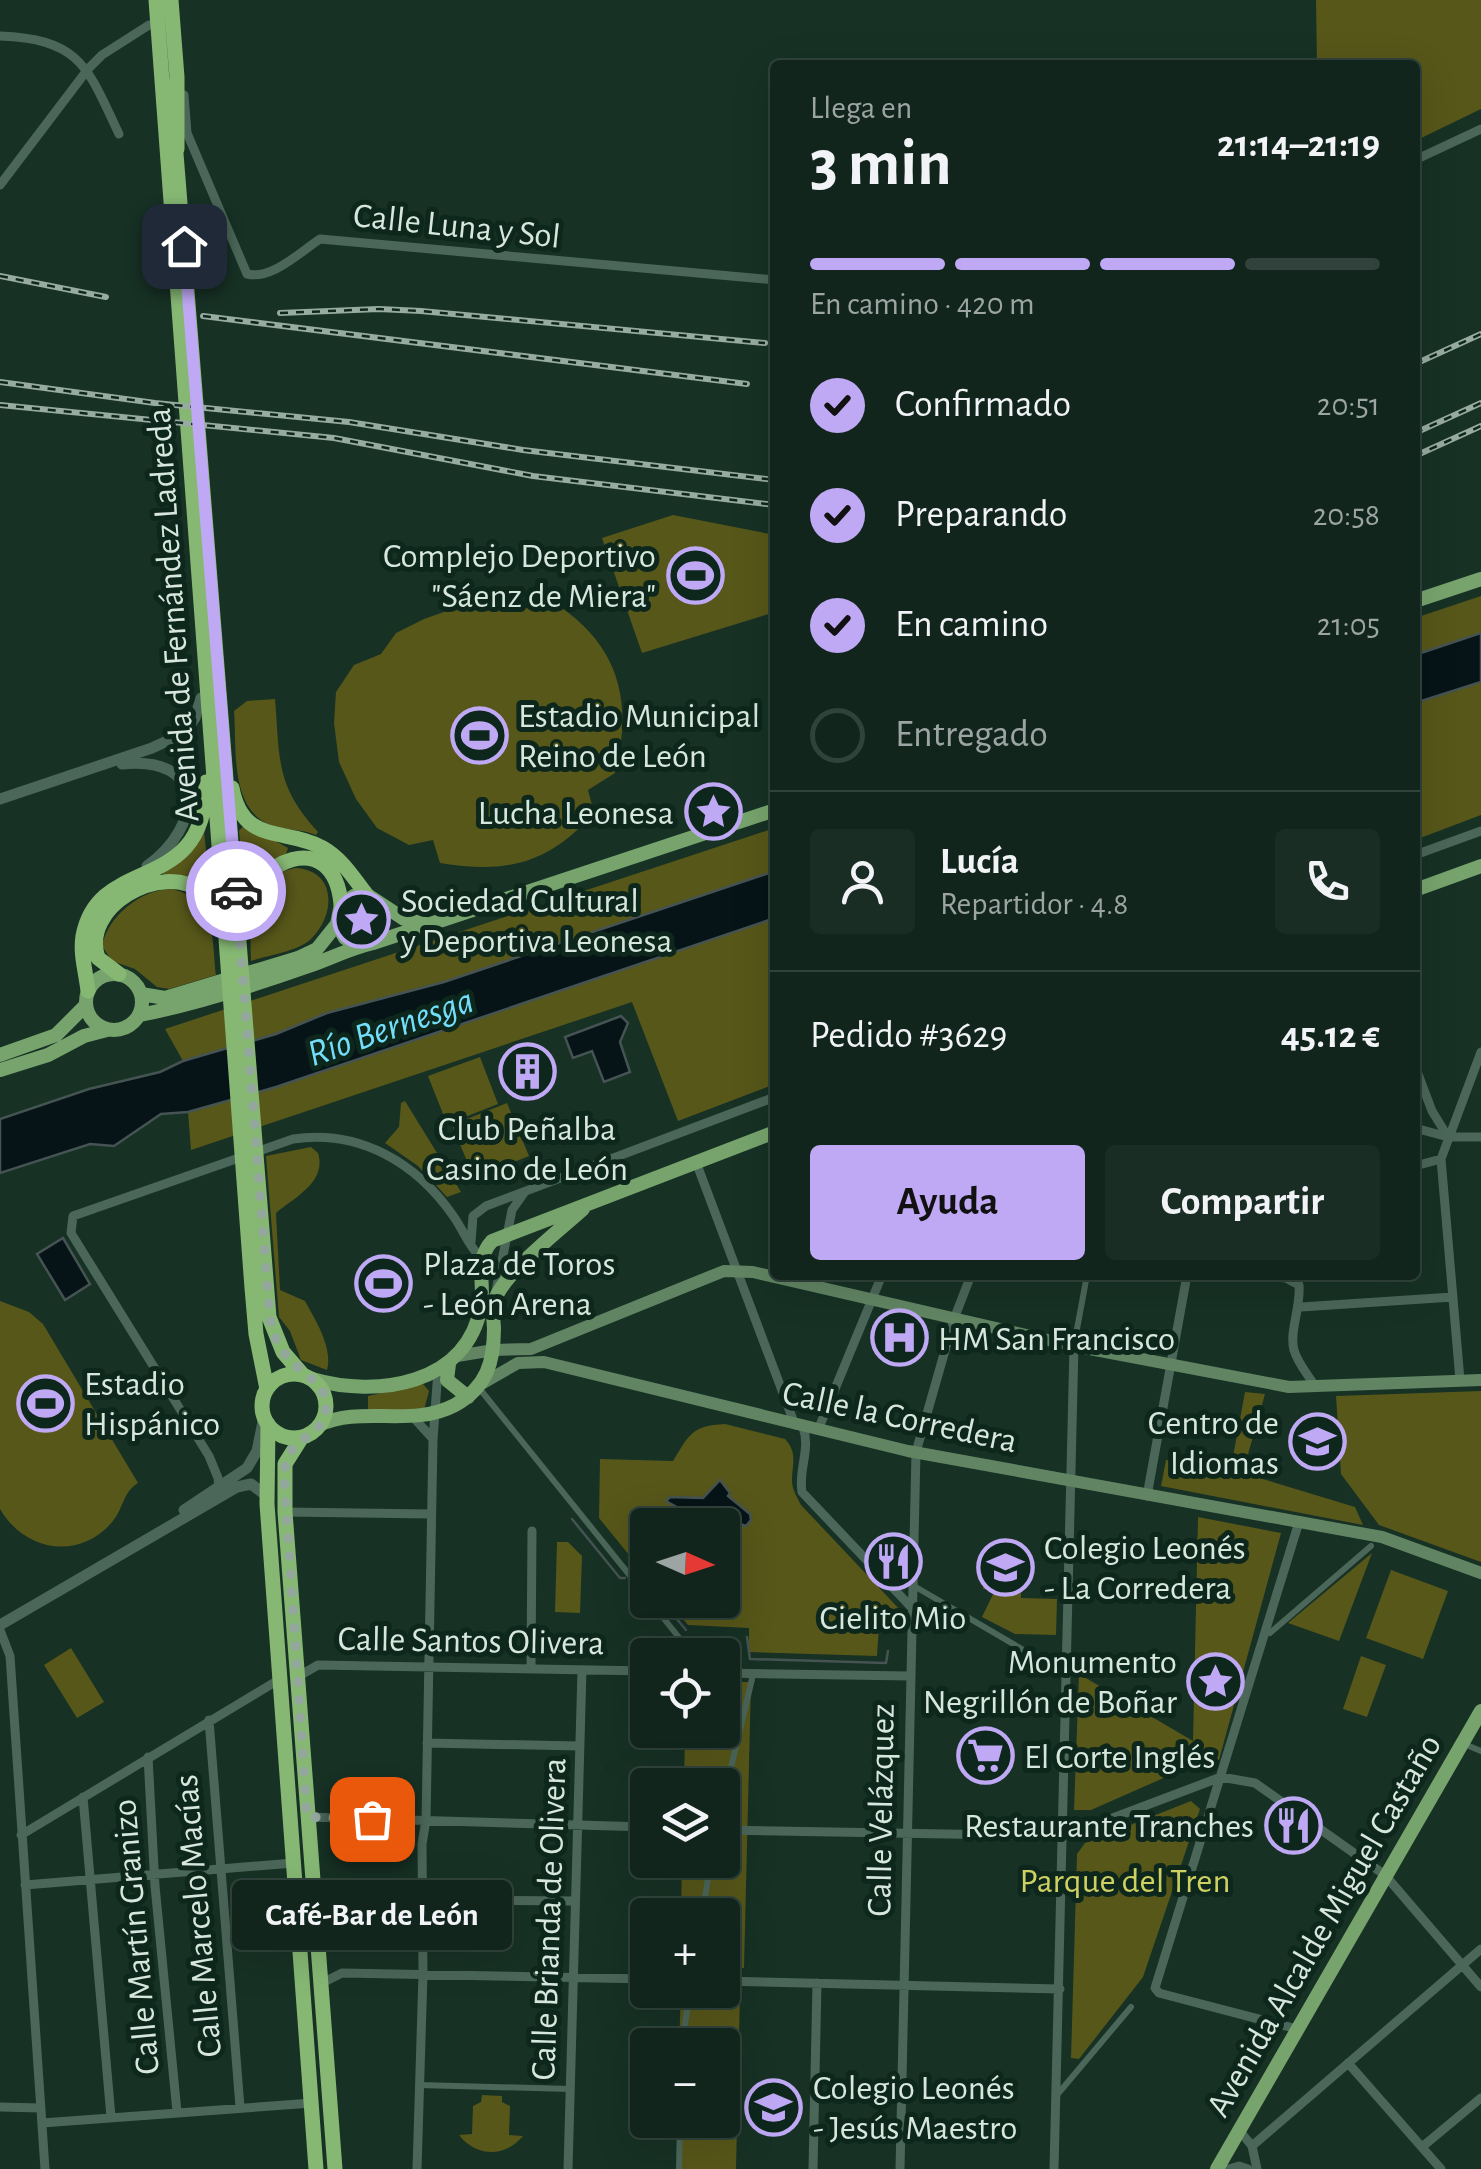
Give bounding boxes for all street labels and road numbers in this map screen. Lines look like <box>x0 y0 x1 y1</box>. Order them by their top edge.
street label: Calle Luna y Sol <box>352 198 562 255</box>
street label: Avenida de Fernández Ladreda <box>142 407 205 823</box>
street label: Calle la Corredera <box>779 1376 1020 1459</box>
street label: Calle Santos Olivera <box>337 1622 605 1661</box>
street label: Calle Velázquez <box>862 1703 901 1917</box>
street label: Avenida Alcalde Miguel Castaño <box>1201 1729 1448 2123</box>
street label: Calle Brianda de Olivera <box>526 1757 573 2081</box>
street label: Calle Marcelo Macías <box>169 1773 228 2059</box>
street label: Calle Martín Granizo <box>107 1798 166 2076</box>

